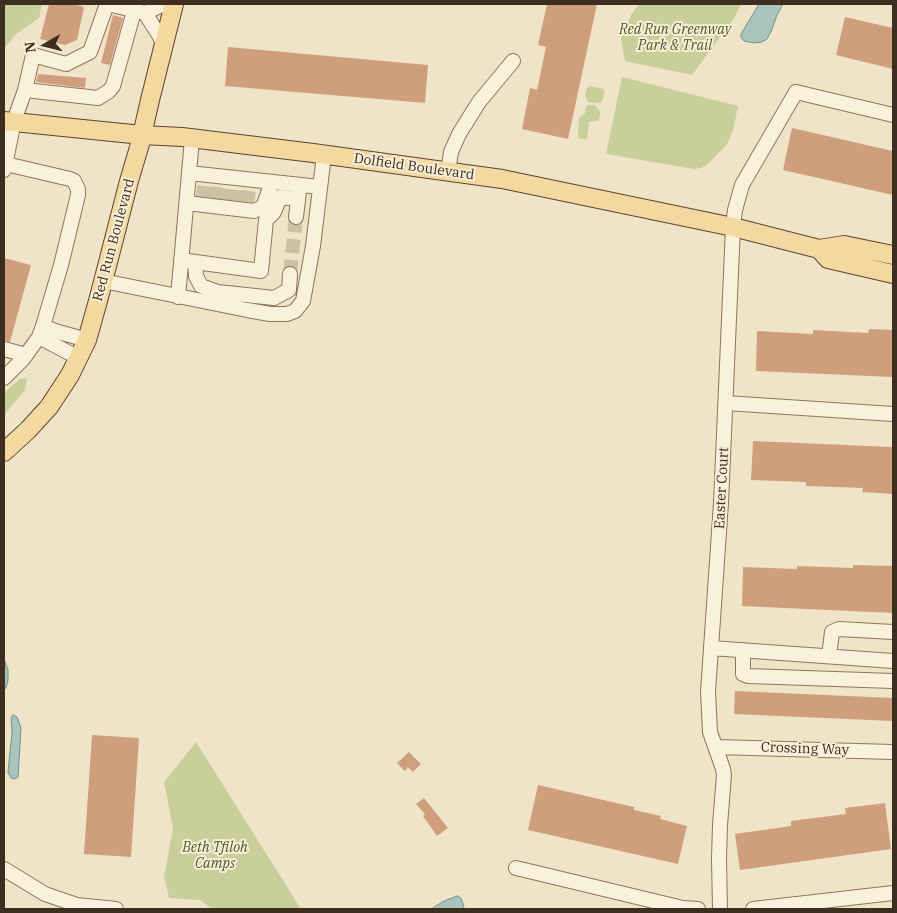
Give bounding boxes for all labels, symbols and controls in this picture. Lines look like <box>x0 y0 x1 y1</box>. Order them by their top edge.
north arrow <box>20 20 70 70</box>
park label: Red Run Greenway Park & Trail <box>619 22 731 54</box>
text: N <box>20 40 40 54</box>
street label: Dolfield Boulevard <box>353 150 475 184</box>
street label: Red Run Boulevard <box>90 177 138 303</box>
street label: Easter Court <box>711 447 733 529</box>
street label: Crossing Way <box>761 739 849 759</box>
park label: Beth Tfiloh Camps <box>182 840 248 872</box>

